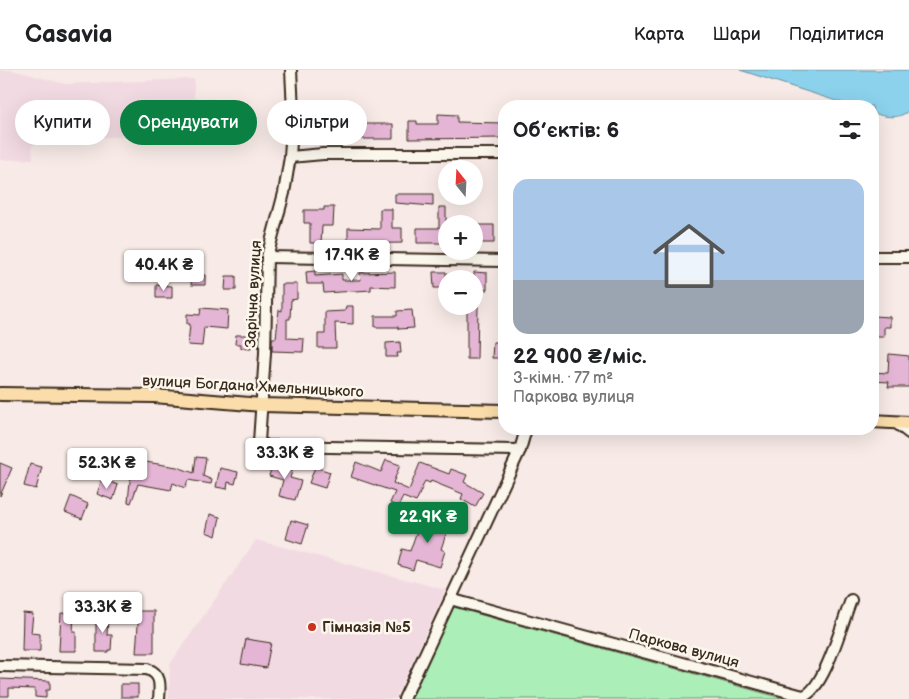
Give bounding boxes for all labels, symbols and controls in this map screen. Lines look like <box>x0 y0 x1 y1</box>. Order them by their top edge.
text: Casavia <box>25 20 112 49</box>
text: Карта <box>634 24 684 45</box>
text: Шари <box>712 24 761 45</box>
text: Поділитися <box>789 24 884 45</box>
chip: Купити <box>15 100 110 145</box>
chip: Орендувати <box>120 100 257 145</box>
chip: Фільтри <box>267 100 367 145</box>
icon: filters <box>836 116 864 144</box>
text: Об’єктів: 6 <box>513 118 619 143</box>
north arrow <box>438 160 482 205</box>
map controls <box>438 160 483 315</box>
icon: home <box>644 211 734 301</box>
button: + <box>438 215 483 260</box>
street label: Зарічна вулиця <box>241 240 266 348</box>
pin: 17.9K ₴ <box>306 240 398 282</box>
text: 17.9K ₴ <box>325 246 379 265</box>
pin: 40.4K ₴ <box>118 250 210 292</box>
text: 40.4K ₴ <box>135 256 193 275</box>
button: − <box>438 270 483 315</box>
text: 22 900 ₴/міс. <box>513 344 647 369</box>
text: 3-кімн. · 77 m² <box>513 369 613 388</box>
street label: вулиця Богдана Хмельницького <box>142 371 364 402</box>
text: Паркова вулиця <box>513 388 634 407</box>
pin: 33.3K ₴ <box>239 438 331 480</box>
text: 33.3K ₴ <box>256 444 314 463</box>
pin: 52.3K ₴ <box>61 448 153 490</box>
text: 52.3K ₴ <box>78 454 136 473</box>
pin: 22.9K ₴ <box>382 502 474 544</box>
text: 22.9K ₴ <box>399 508 457 527</box>
pin: 33.3K ₴ <box>57 592 149 634</box>
text: 33.3K ₴ <box>74 598 132 617</box>
place label: Гімназія №5 <box>322 618 411 637</box>
marker: Гімназія №5 <box>306 621 318 633</box>
street label: Паркова вулиця <box>627 625 741 672</box>

